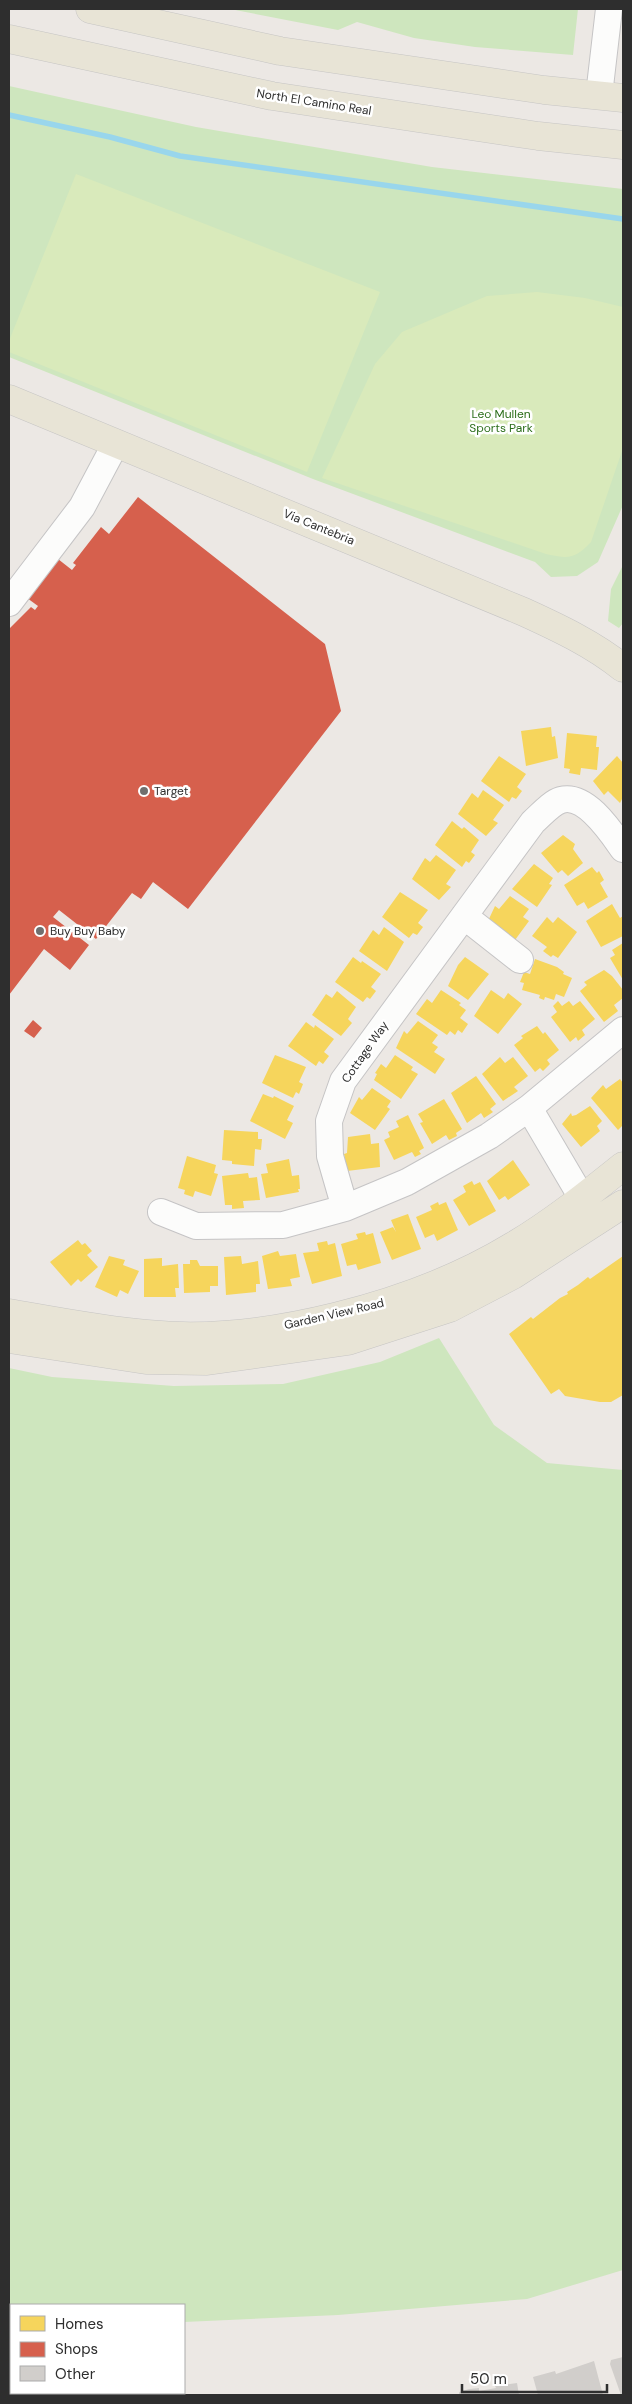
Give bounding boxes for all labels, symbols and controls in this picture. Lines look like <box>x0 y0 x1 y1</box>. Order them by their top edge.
street label: North El Camino Real <box>255 85 373 119</box>
park label: Leo Mullen Sports Park <box>469 406 533 436</box>
street label: Via Cantebria <box>281 505 357 549</box>
place label: Target <box>154 783 189 799</box>
marker: Target <box>138 785 150 797</box>
place label: Buy Buy Baby <box>50 923 126 939</box>
marker: Buy Buy Baby <box>34 925 46 937</box>
street label: Cottage Way <box>338 1018 392 1086</box>
street label: Garden View Road <box>282 1295 386 1333</box>
legend <box>10 2304 185 2394</box>
text: Homes <box>55 2314 104 2334</box>
text: Shops <box>55 2339 98 2359</box>
scale bar <box>462 2362 607 2394</box>
text: Other <box>55 2364 96 2384</box>
text: 50 m <box>470 2369 507 2389</box>

